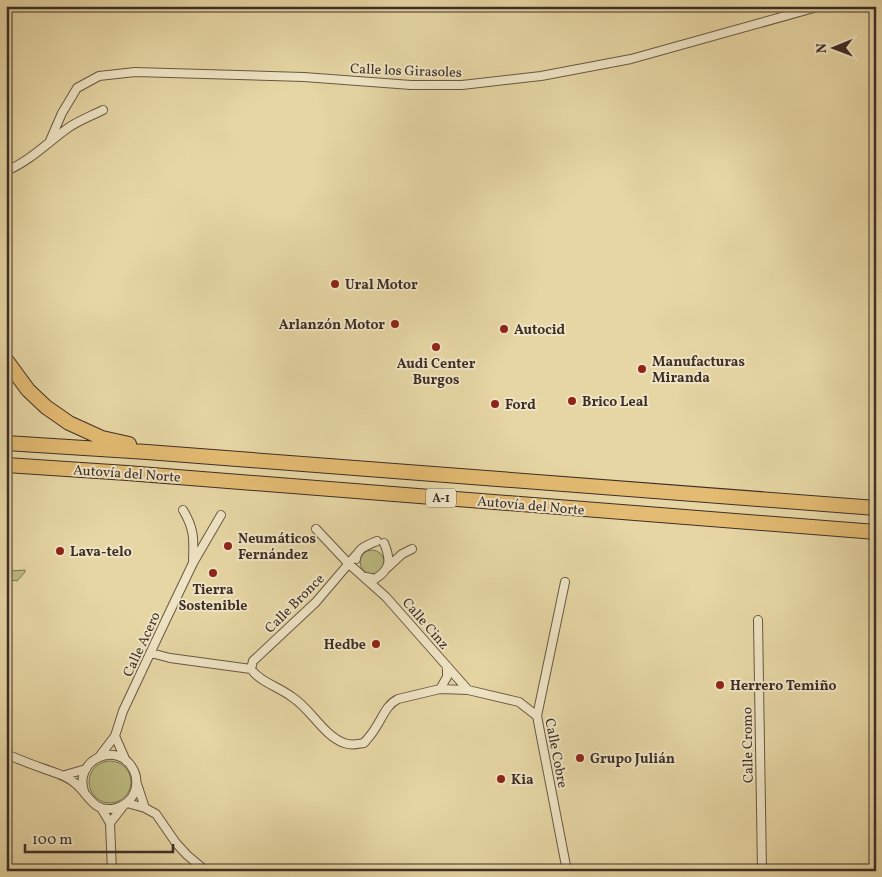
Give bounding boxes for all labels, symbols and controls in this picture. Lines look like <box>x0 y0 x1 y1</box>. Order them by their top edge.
north arrow <box>810 22 860 72</box>
text: N <box>813 43 832 53</box>
street label: Calle los Girasoles <box>350 60 462 83</box>
place label: Ural Motor <box>345 276 418 295</box>
marker: Ural Motor <box>329 278 341 290</box>
place label: Arlanzón Motor <box>279 316 385 335</box>
marker: Arlanzón Motor <box>389 318 401 330</box>
place label: Autocid <box>514 321 566 340</box>
marker: Autocid <box>498 323 510 335</box>
marker: Audi Center Burgos <box>430 341 442 353</box>
place label: Manufacturas Miranda <box>652 353 745 388</box>
place label: Audi Center Burgos <box>397 355 476 390</box>
marker: Manufacturas Miranda <box>636 363 648 375</box>
place label: Brico Leal <box>582 393 648 412</box>
marker: Brico Leal <box>566 395 578 407</box>
place label: Ford <box>505 396 536 415</box>
marker: Ford <box>489 398 501 410</box>
street label: Autovía del Norte <box>73 461 182 488</box>
road number: A-1 <box>426 488 456 508</box>
street label: Autovía del Norte <box>476 492 586 521</box>
place label: Neumáticos Fernández <box>238 530 316 565</box>
marker: Neumáticos Fernández <box>222 540 234 552</box>
place label: Lava-telo <box>70 543 132 562</box>
marker: Lava-telo <box>54 545 66 557</box>
marker: Tierra Sostenible <box>207 567 219 579</box>
street label: Calle Bronce <box>261 570 329 638</box>
place label: Tierra Sostenible <box>179 581 247 616</box>
street label: Calle Cinz <box>397 594 453 654</box>
street label: Calle Acero <box>119 609 166 680</box>
place label: Hedbe <box>324 636 366 655</box>
marker: Hedbe <box>370 638 382 650</box>
place label: Herrero Temiño <box>730 677 836 696</box>
marker: Herrero Temiño <box>714 679 726 691</box>
street label: Calle Cromo <box>738 707 759 783</box>
street label: Calle Cobre <box>539 717 572 790</box>
place label: Grupo Julián <box>590 750 675 769</box>
marker: Grupo Julián <box>574 752 586 764</box>
place label: Kia <box>511 771 534 790</box>
marker: Kia <box>495 773 507 785</box>
scale bar <box>25 822 172 854</box>
text: 100 m <box>32 830 72 851</box>

